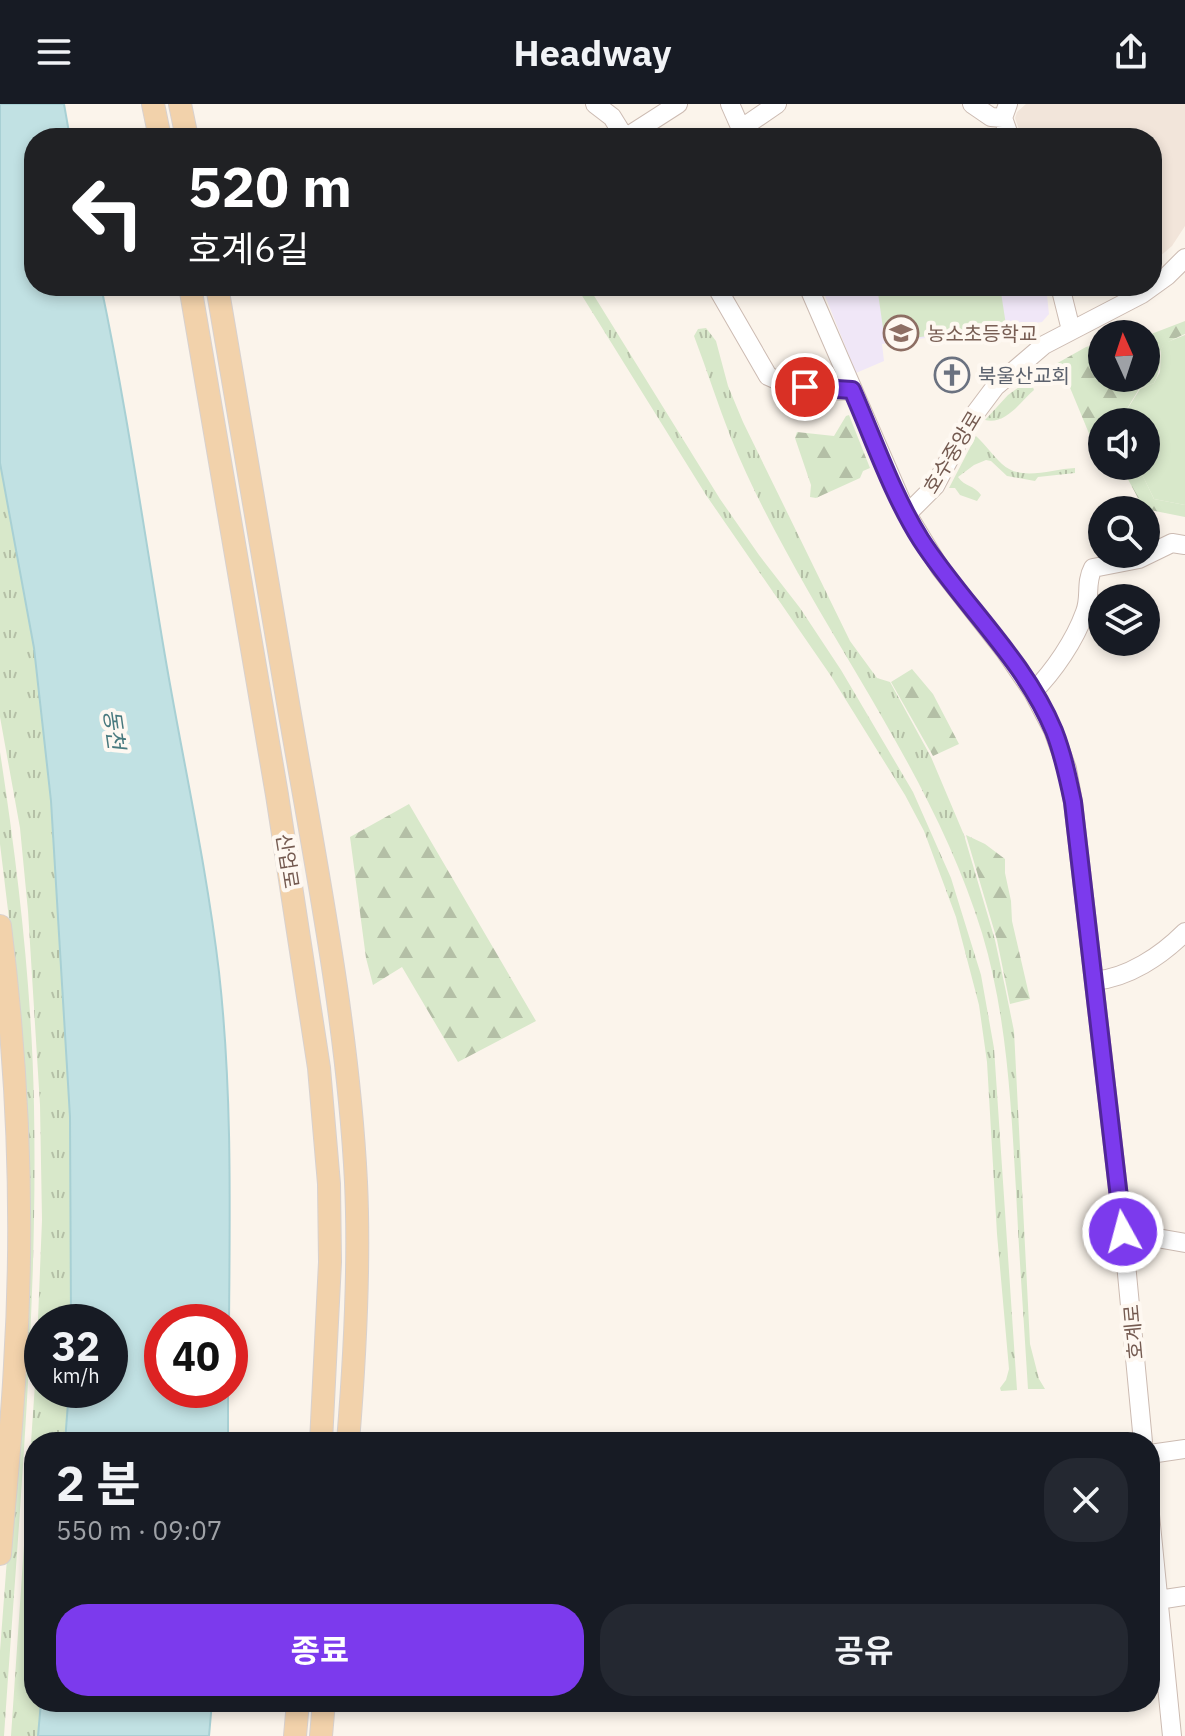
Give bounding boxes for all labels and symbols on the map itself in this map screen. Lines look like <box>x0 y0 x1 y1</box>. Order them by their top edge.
school or university icon: 농소초등학교 <box>882 314 920 352</box>
place label: 농소초등학교 <box>927 320 1037 347</box>
north arrow <box>1088 320 1160 392</box>
pin <box>771 353 839 421</box>
church icon: 북울산교회 <box>933 356 971 394</box>
place label: 북울산교회 <box>978 362 1070 389</box>
street label: 호수중앙로 <box>917 406 987 498</box>
water label: 동천 <box>98 707 133 754</box>
street label: 산업로 <box>270 832 306 890</box>
position arrow <box>1081 1190 1165 1274</box>
street label: 호계로 <box>1117 1303 1149 1361</box>
speed limit sign: 40 <box>144 1304 248 1408</box>

